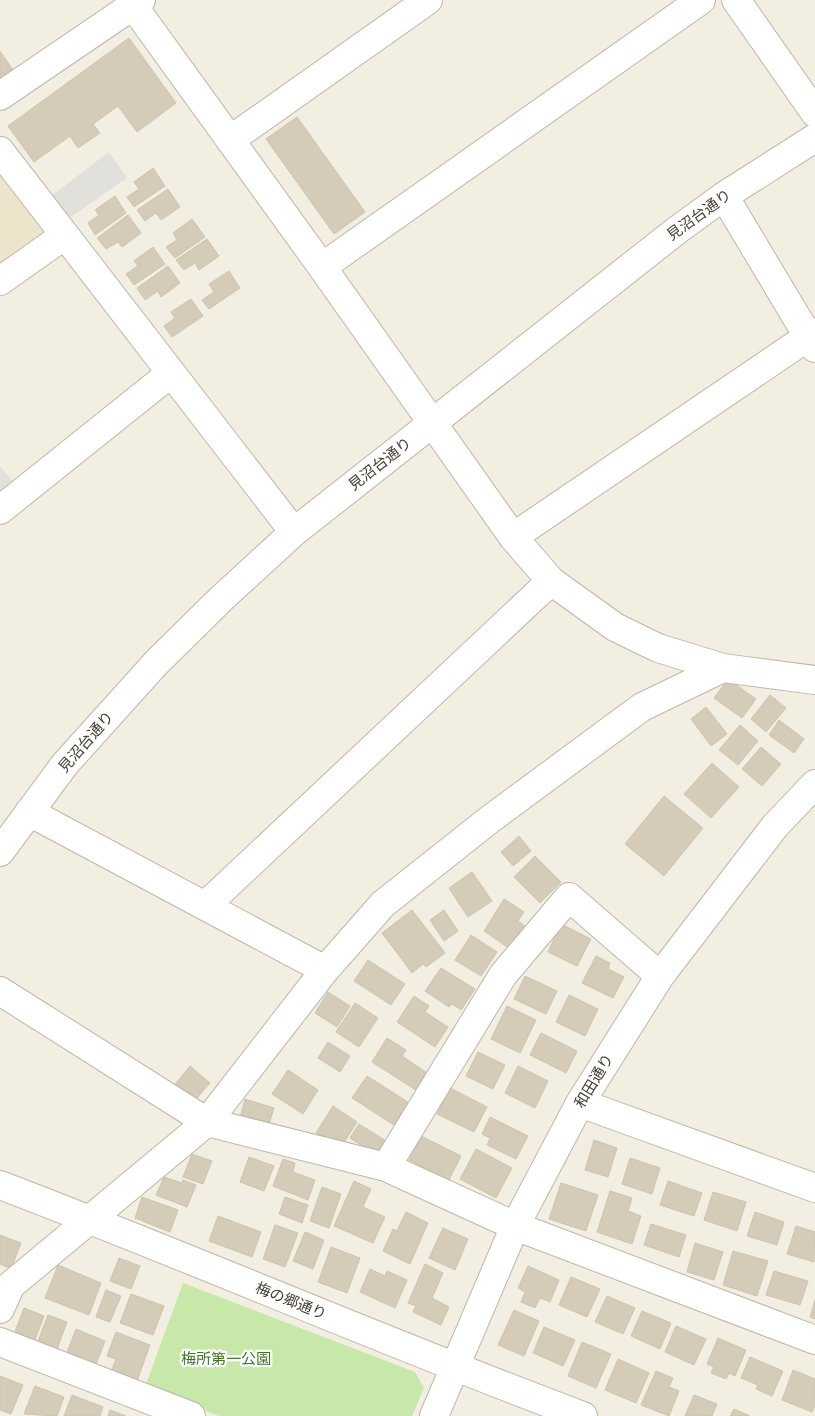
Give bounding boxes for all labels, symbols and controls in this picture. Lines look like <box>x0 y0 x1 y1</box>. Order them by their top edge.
street label: 見沼台通り <box>663 185 735 245</box>
street label: 見沼台通り <box>344 433 416 495</box>
street label: 見沼台通り <box>54 707 118 777</box>
street label: 和田通り <box>570 1050 618 1112</box>
street label: 梅の郷通り <box>252 1278 330 1324</box>
park label: 梅所第一公園 <box>181 1349 271 1369</box>

